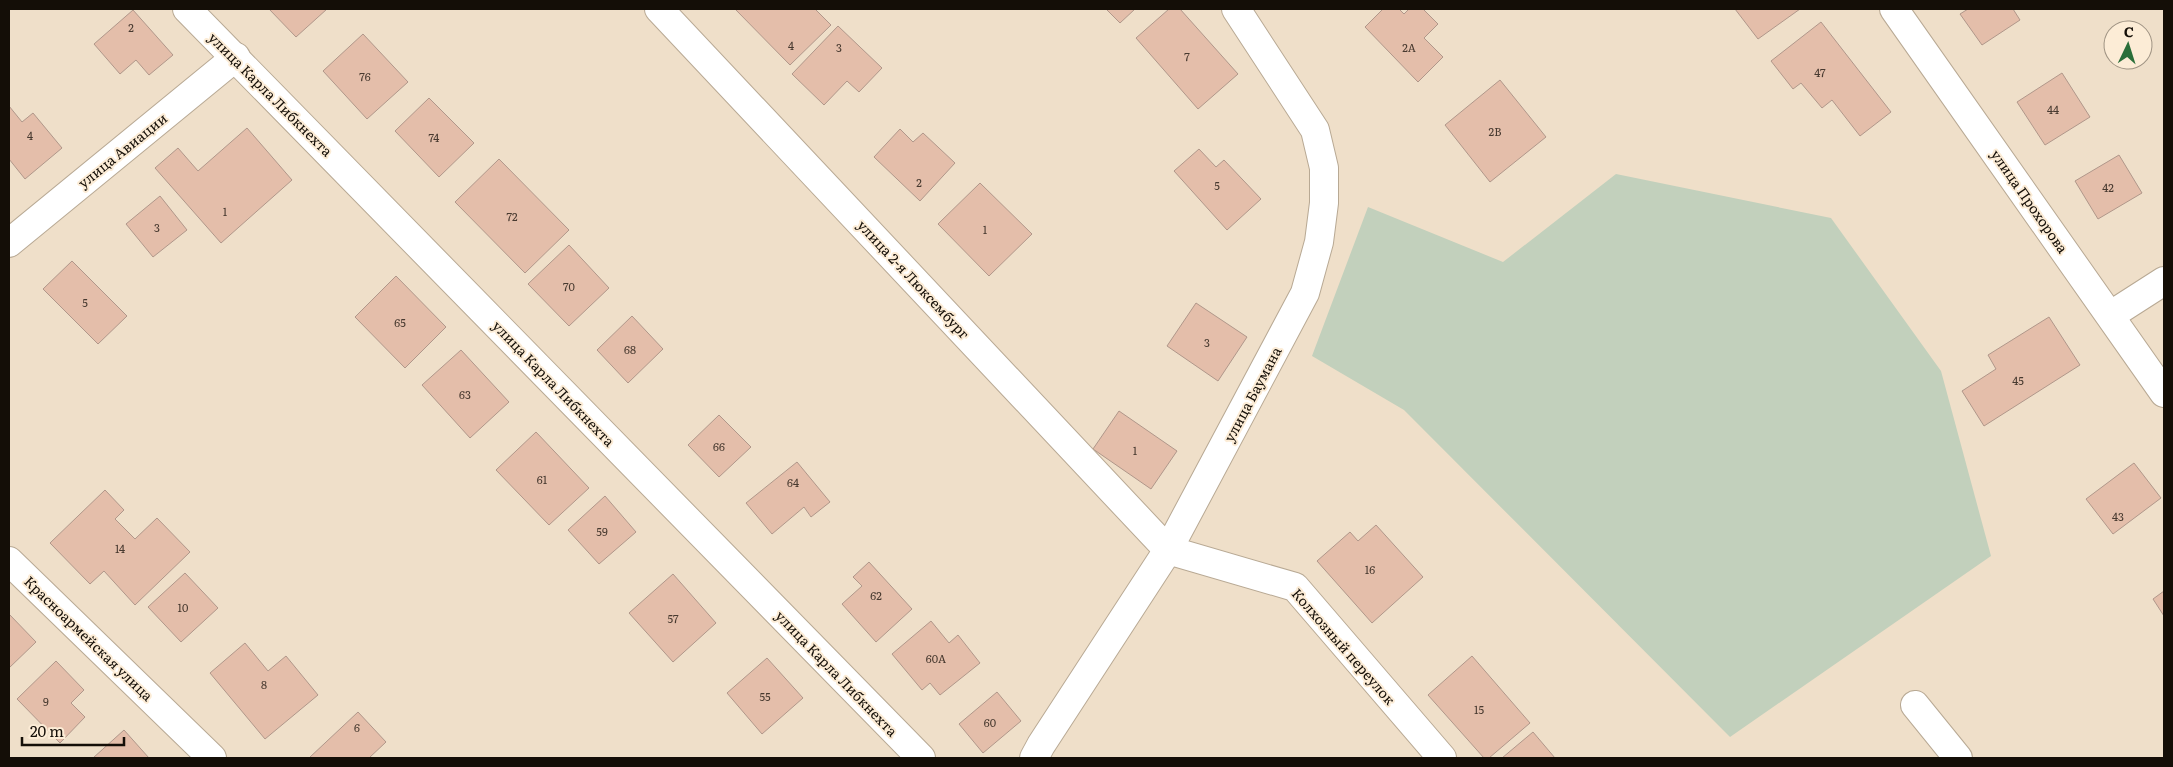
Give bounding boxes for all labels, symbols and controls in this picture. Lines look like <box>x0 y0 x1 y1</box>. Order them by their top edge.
house number: 2 <box>128 19 134 35</box>
north arrow <box>2103 20 2153 70</box>
text: С <box>2123 21 2135 41</box>
street label: улица Карла Либкнехта <box>205 28 338 161</box>
house number: 4 <box>788 37 794 53</box>
house number: 3 <box>836 39 842 55</box>
house number: 2А <box>1402 39 1416 55</box>
house number: 7 <box>1184 48 1190 64</box>
house number: 47 <box>1814 64 1826 80</box>
house number: 76 <box>359 68 371 84</box>
house number: 44 <box>2047 101 2059 117</box>
street label: улица Авиации <box>73 108 171 192</box>
house number: 2В <box>1489 123 1501 139</box>
house number: 4 <box>27 127 33 143</box>
house number: 74 <box>429 129 439 145</box>
street label: улица Прохорова <box>1987 145 2074 257</box>
house number: 2 <box>916 174 922 190</box>
house number: 5 <box>1214 177 1220 193</box>
house number: 42 <box>2102 179 2114 195</box>
house number: 1 <box>223 203 228 219</box>
house number: 72 <box>506 208 518 224</box>
street label: улица 2-я Люксембург <box>853 215 975 343</box>
house number: 3 <box>154 219 160 235</box>
house number: 1 <box>983 221 988 237</box>
house number: 70 <box>563 278 575 294</box>
house number: 5 <box>82 294 88 310</box>
house number: 65 <box>394 314 406 330</box>
street label: улица Карла Либкнехта <box>488 316 620 451</box>
house number: 3 <box>1204 334 1210 350</box>
house number: 68 <box>624 341 636 357</box>
street label: улица Баумана <box>1218 342 1286 445</box>
house number: 45 <box>2012 372 2024 388</box>
house number: 63 <box>459 386 471 402</box>
house number: 66 <box>713 438 725 454</box>
house number: 1 <box>1133 442 1138 458</box>
house number: 61 <box>537 471 548 487</box>
house number: 64 <box>787 474 799 490</box>
house number: 43 <box>2112 508 2124 524</box>
house number: 59 <box>596 523 608 539</box>
house number: 14 <box>115 540 125 556</box>
house number: 16 <box>1365 561 1375 577</box>
street label: Красноармейская улица <box>20 571 158 705</box>
street label: Колхозный переулок <box>1288 583 1401 709</box>
house number: 62 <box>870 587 882 603</box>
house number: 10 <box>178 599 188 615</box>
street label: улица Карла Либкнехта <box>771 606 903 741</box>
house number: 57 <box>667 610 679 626</box>
house number: 60А <box>926 650 946 666</box>
house number: 8 <box>261 676 267 692</box>
house number: 55 <box>759 688 771 704</box>
house number: 9 <box>43 693 49 709</box>
house number: 15 <box>1474 701 1484 717</box>
scale bar <box>22 714 125 746</box>
house number: 60 <box>984 714 996 730</box>
text: 20 m <box>30 719 64 742</box>
house number: 6 <box>354 719 360 735</box>

